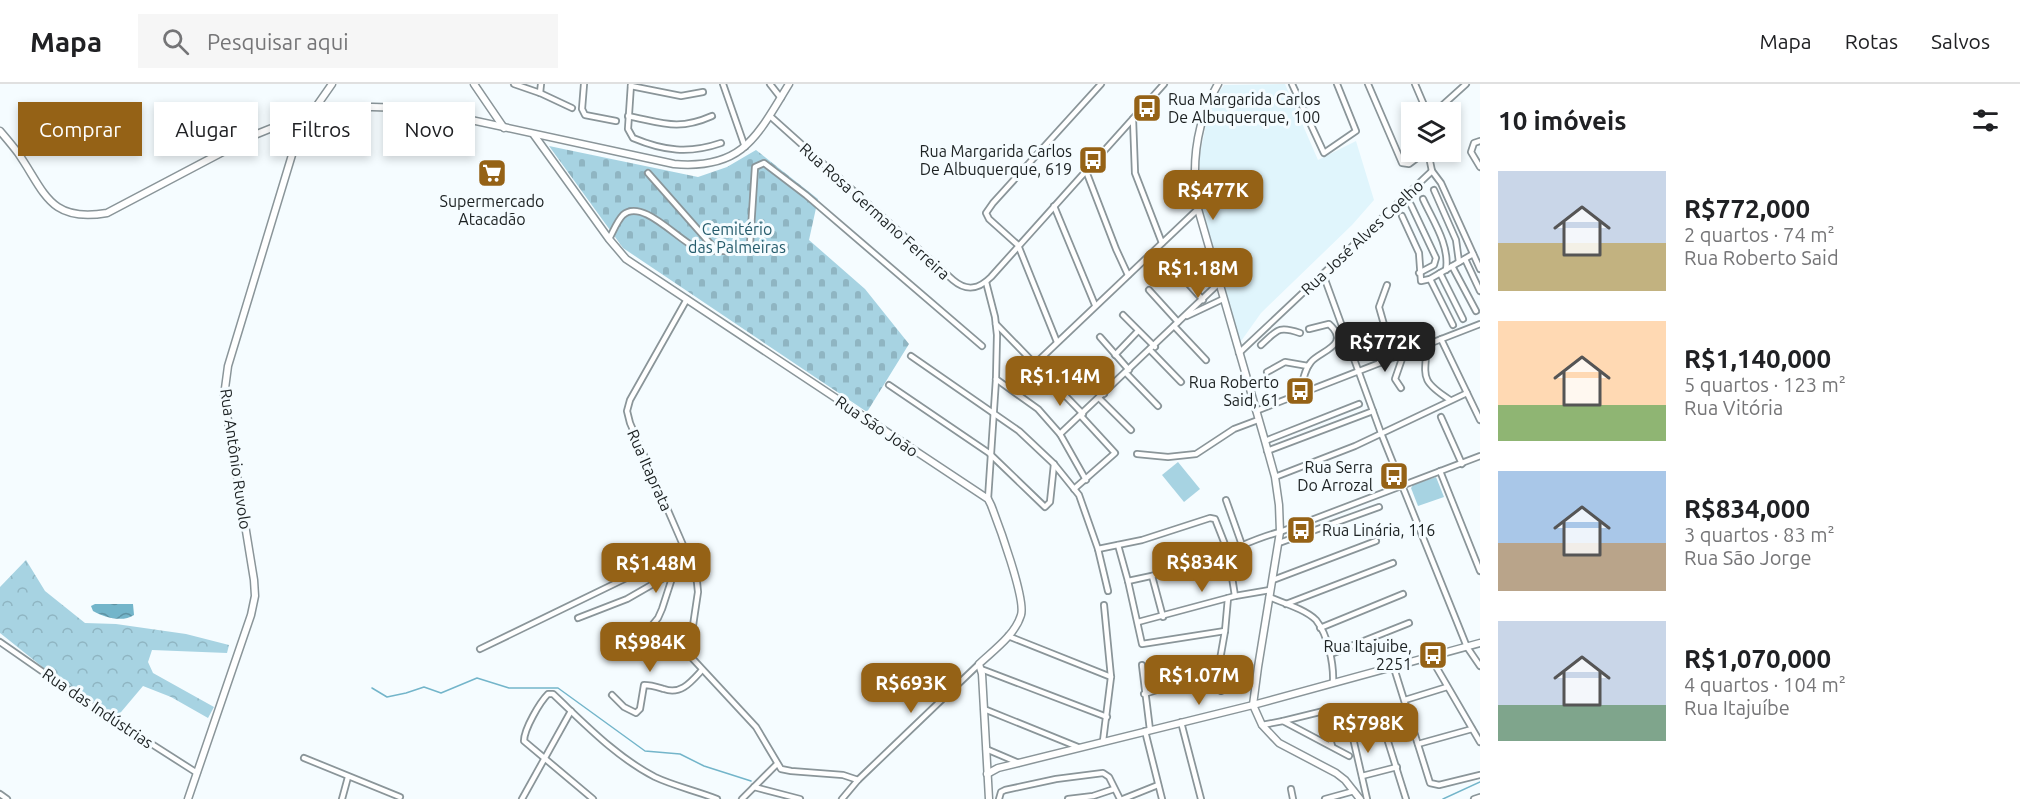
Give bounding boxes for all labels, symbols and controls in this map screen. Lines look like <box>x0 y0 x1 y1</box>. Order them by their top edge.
search box <box>138 14 558 68</box>
icon: search <box>159 25 192 58</box>
text: Mapa <box>30 26 102 57</box>
text: Pesquisar aqui <box>207 29 349 54</box>
text: Mapa <box>1760 29 1812 53</box>
text: Rotas <box>1845 29 1898 53</box>
text: Salvos <box>1931 29 1990 53</box>
place label: Rua Margarida Carlos De Albuquerque, 100 <box>1168 90 1320 126</box>
bus stop icon: Rua Margarida Carlos De Albuquerque, 100 <box>1131 92 1163 124</box>
chip: Comprar <box>18 102 142 156</box>
chip: Alugar <box>154 102 258 156</box>
chip: Filtros <box>270 102 371 156</box>
chip: Novo <box>383 102 475 156</box>
map controls <box>1401 102 1461 162</box>
button: layers <box>1401 102 1461 162</box>
icon: filters <box>1969 104 2002 137</box>
text: 10 imóveis <box>1498 106 1627 135</box>
street label: Rua Rosa Germano Ferreira <box>796 139 954 283</box>
place label: Rua Margarida Carlos De Albuquerque, 619 <box>920 142 1072 178</box>
bus stop icon: Rua Margarida Carlos De Albuquerque, 619 <box>1077 144 1109 176</box>
supermarket icon: Supermercado Atacadão <box>476 157 508 189</box>
pin: R$477K <box>1164 170 1262 221</box>
street label: Rua José Alves Coelho <box>1297 176 1427 298</box>
text: R$477K <box>1177 178 1249 201</box>
place label: Supermercado Atacadão <box>440 192 544 228</box>
text: R$772,000 <box>1684 194 1810 223</box>
icon: home <box>1546 195 1618 267</box>
park label: Cemitério das Palmeiras <box>688 220 786 256</box>
text: 2 quartos · 74 m² <box>1684 223 1835 246</box>
text: Rua Roberto Said <box>1684 246 1839 269</box>
pin: R$1.18M <box>1143 248 1253 299</box>
text: R$1.18M <box>1158 256 1238 279</box>
pin: R$772K <box>1336 322 1434 373</box>
text: R$772K <box>1349 330 1421 353</box>
text: R$1,140,000 <box>1684 344 1831 373</box>
icon: home <box>1546 345 1618 417</box>
pin: R$1.14M <box>1005 356 1115 407</box>
text: R$1.14M <box>1020 364 1100 387</box>
place label: Rua Roberto Said, 61 <box>1189 373 1279 409</box>
text: 5 quartos · 123 m² <box>1684 373 1846 396</box>
bus stop icon: Rua Roberto Said, 61 <box>1284 375 1316 407</box>
street label: Rua Antônio Ruvolo <box>217 387 255 531</box>
street label: Rua São João <box>832 392 922 460</box>
text: Rua Vitória <box>1684 396 1783 419</box>
street label: Rua Itaprata <box>624 426 676 514</box>
place label: Rua Serra Do Arrozal <box>1297 458 1373 494</box>
bus stop icon: Rua Serra Do Arrozal <box>1378 460 1410 492</box>
text: R$834,000 <box>1684 494 1810 523</box>
icon: home <box>1546 495 1618 567</box>
bus stop icon: Rua Linária, 116 <box>1285 514 1317 546</box>
place label: Rua Linária, 116 <box>1322 521 1435 539</box>
text: 3 quartos · 83 m² <box>1684 523 1835 546</box>
pin: R$834K <box>1153 542 1251 593</box>
pin: R$1.48M <box>601 543 711 594</box>
text: Rua São Jorge <box>1684 546 1811 569</box>
text: R$834K <box>1166 550 1238 573</box>
text: R$1.48M <box>616 551 696 574</box>
pin: R$984K <box>601 622 699 673</box>
text: R$984K <box>614 630 686 653</box>
place label: Rua Itajuibe, 2251 <box>1323 637 1412 673</box>
bus stop icon: Rua Itajuibe, 2251 <box>1417 639 1449 671</box>
text: R$1,070,000 <box>1684 644 1831 673</box>
icon: home <box>1546 645 1618 717</box>
pin: R$1.07M <box>1144 655 1254 706</box>
pin: R$693K <box>862 663 960 714</box>
text: R$1.07M <box>1159 663 1239 686</box>
street label: Rua das Indústrias <box>39 664 157 752</box>
text: R$693K <box>875 671 947 694</box>
text: 4 quartos · 104 m² <box>1684 673 1846 696</box>
text: Rua Itajuíbe <box>1684 696 1790 719</box>
pin: R$798K <box>1319 703 1417 754</box>
text: R$798K <box>1332 711 1404 734</box>

